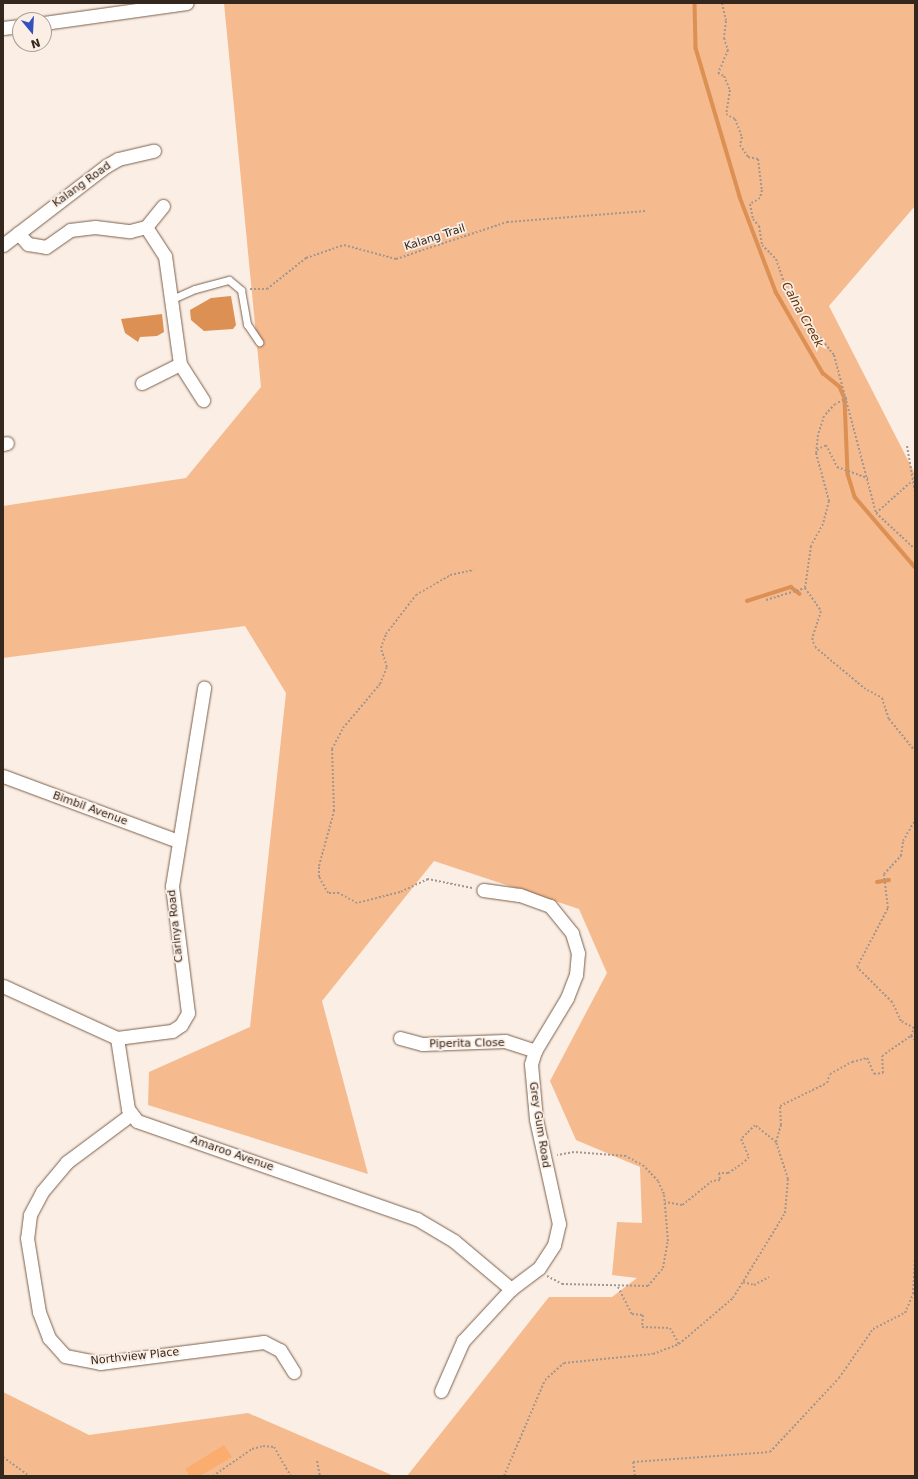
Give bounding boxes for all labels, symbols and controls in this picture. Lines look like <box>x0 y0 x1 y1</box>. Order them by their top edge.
north arrow <box>12 12 52 52</box>
text: N <box>29 35 42 51</box>
street label: Kalang Road <box>50 159 114 211</box>
street label: Kalang Trail <box>403 222 467 254</box>
water label: Calna Creek <box>778 280 826 350</box>
street label: Bimbil Avenue <box>51 789 129 829</box>
street label: Carinya Road <box>166 889 186 963</box>
street label: Piperita Close <box>429 1037 505 1051</box>
street label: Grey Gum Road <box>526 1081 552 1169</box>
street label: Amaroo Avenue <box>189 1134 275 1174</box>
street label: Northview Place <box>90 1346 180 1368</box>

